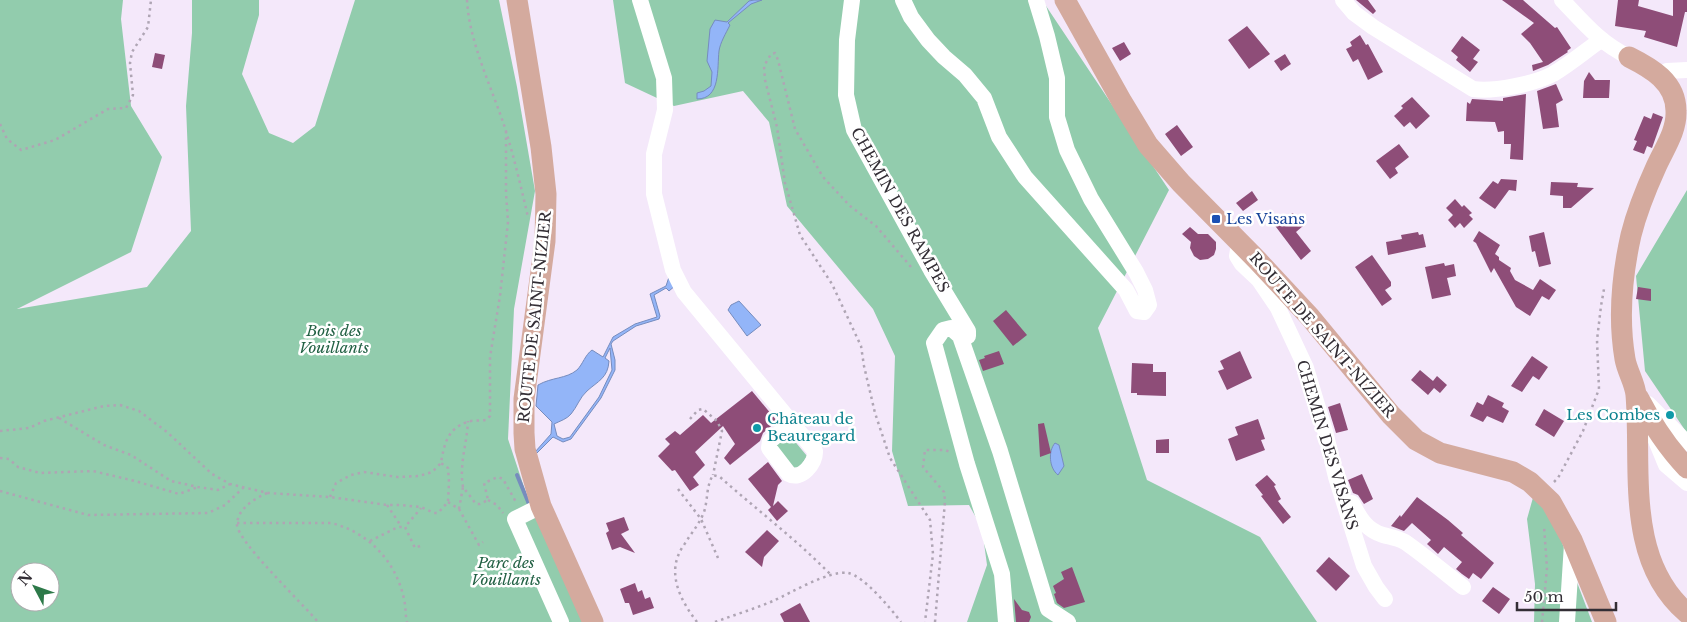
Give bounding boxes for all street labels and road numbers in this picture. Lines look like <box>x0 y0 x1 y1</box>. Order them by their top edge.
street label: CHEMIN DES RAMPES <box>847 124 954 296</box>
street label: ROUTE DE SAINT-NIZIER <box>514 209 555 424</box>
street label: ROUTE DE SAINT-NIZIER <box>1245 248 1400 422</box>
street label: CHEMIN DES VISANS <box>1293 358 1362 532</box>

